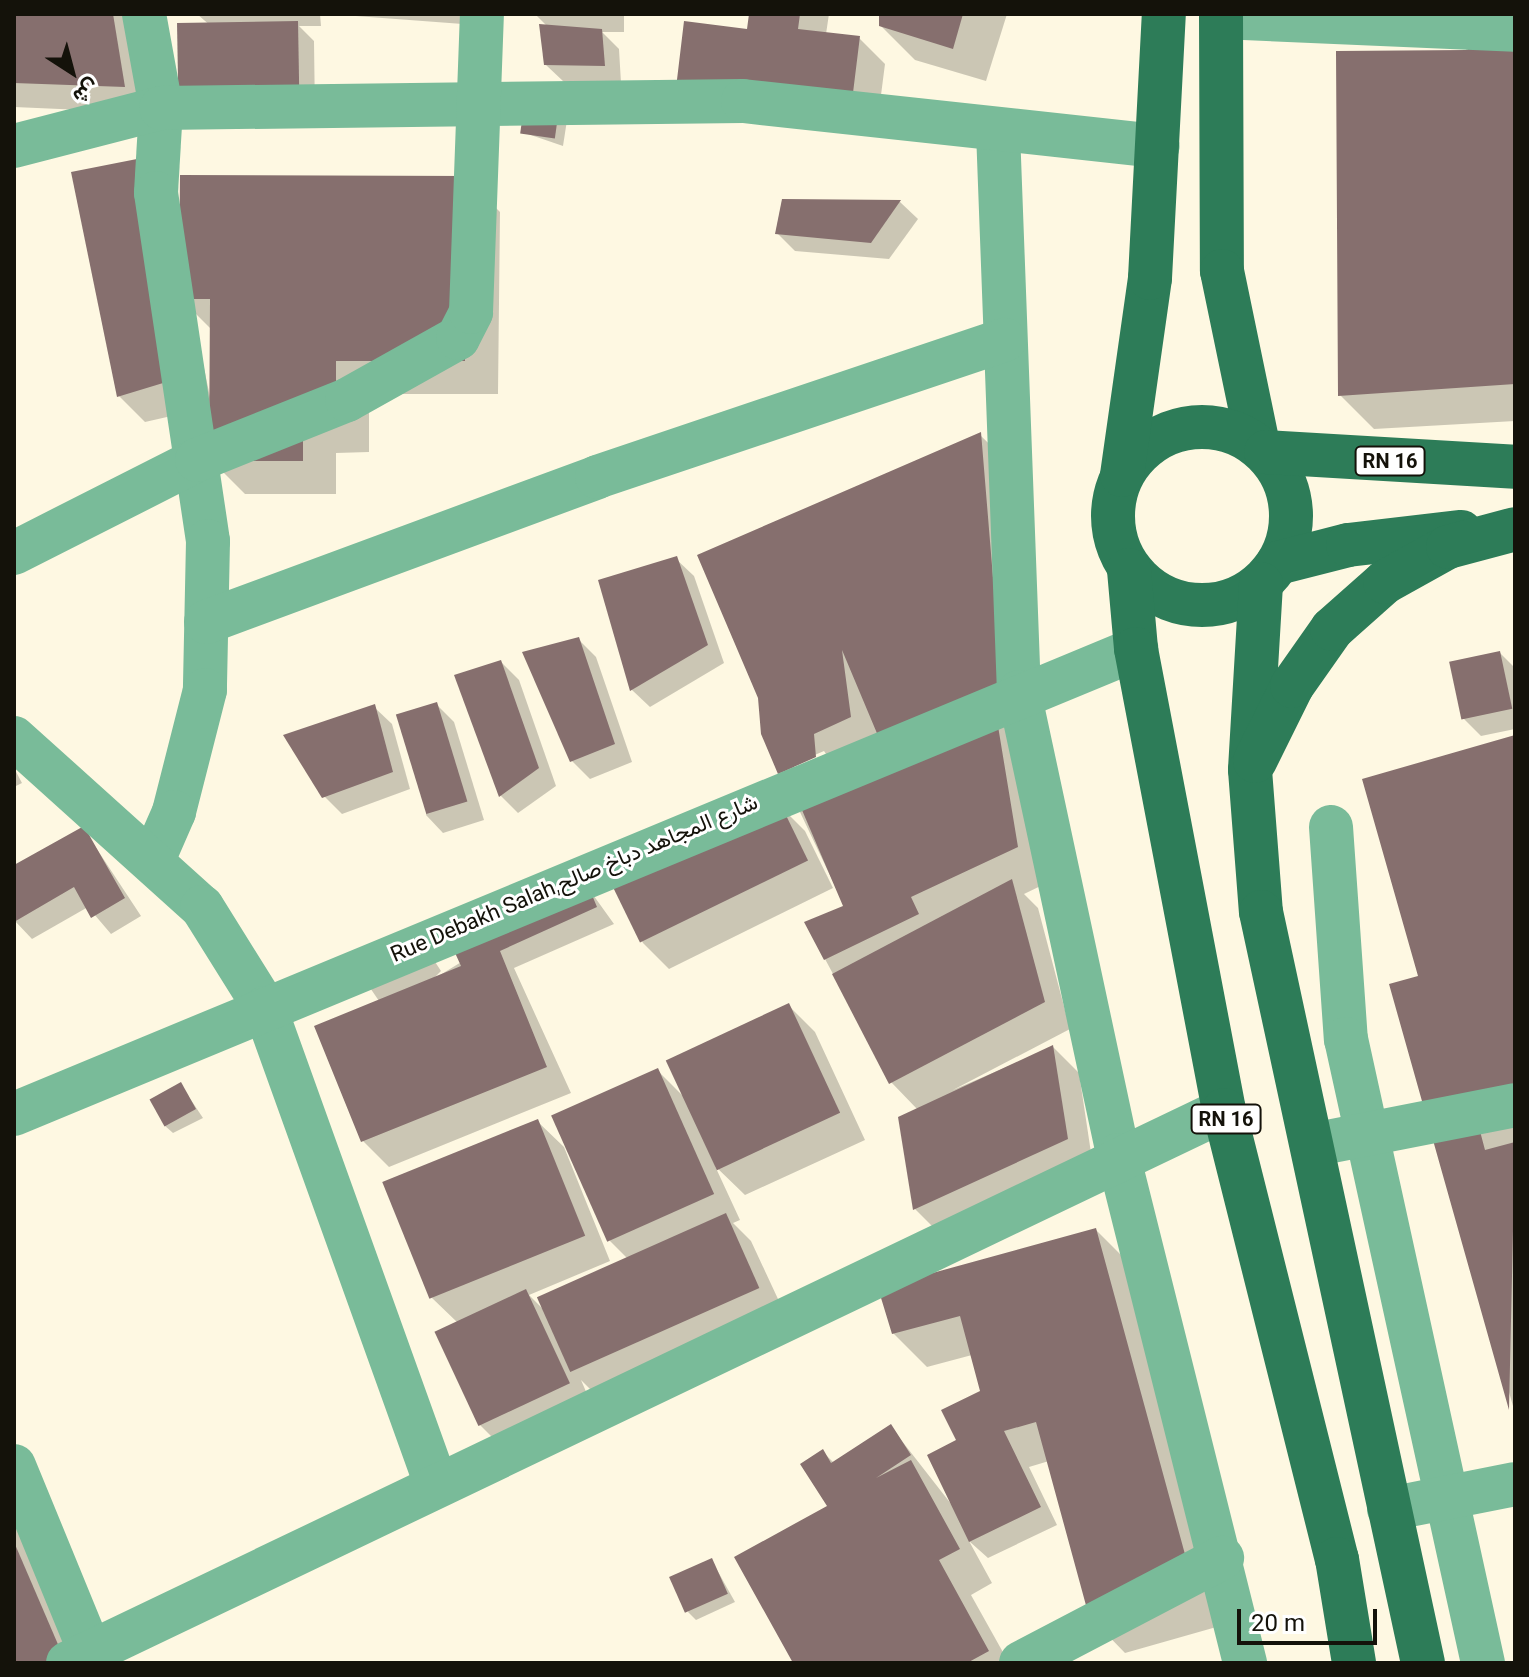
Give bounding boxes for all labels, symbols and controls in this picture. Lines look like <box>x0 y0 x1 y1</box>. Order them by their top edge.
north arrow <box>32 32 112 112</box>
text: ش <box>68 74 104 110</box>
road number: RN 16 <box>1354 445 1426 477</box>
street label: Rue Debakh Salah,شارع المجاهد دباخ صالح <box>386 788 762 968</box>
road number: RN 16 <box>1190 1103 1262 1135</box>
scale bar <box>1241 1593 1381 1643</box>
text: 20 m <box>1251 1609 1305 1637</box>

